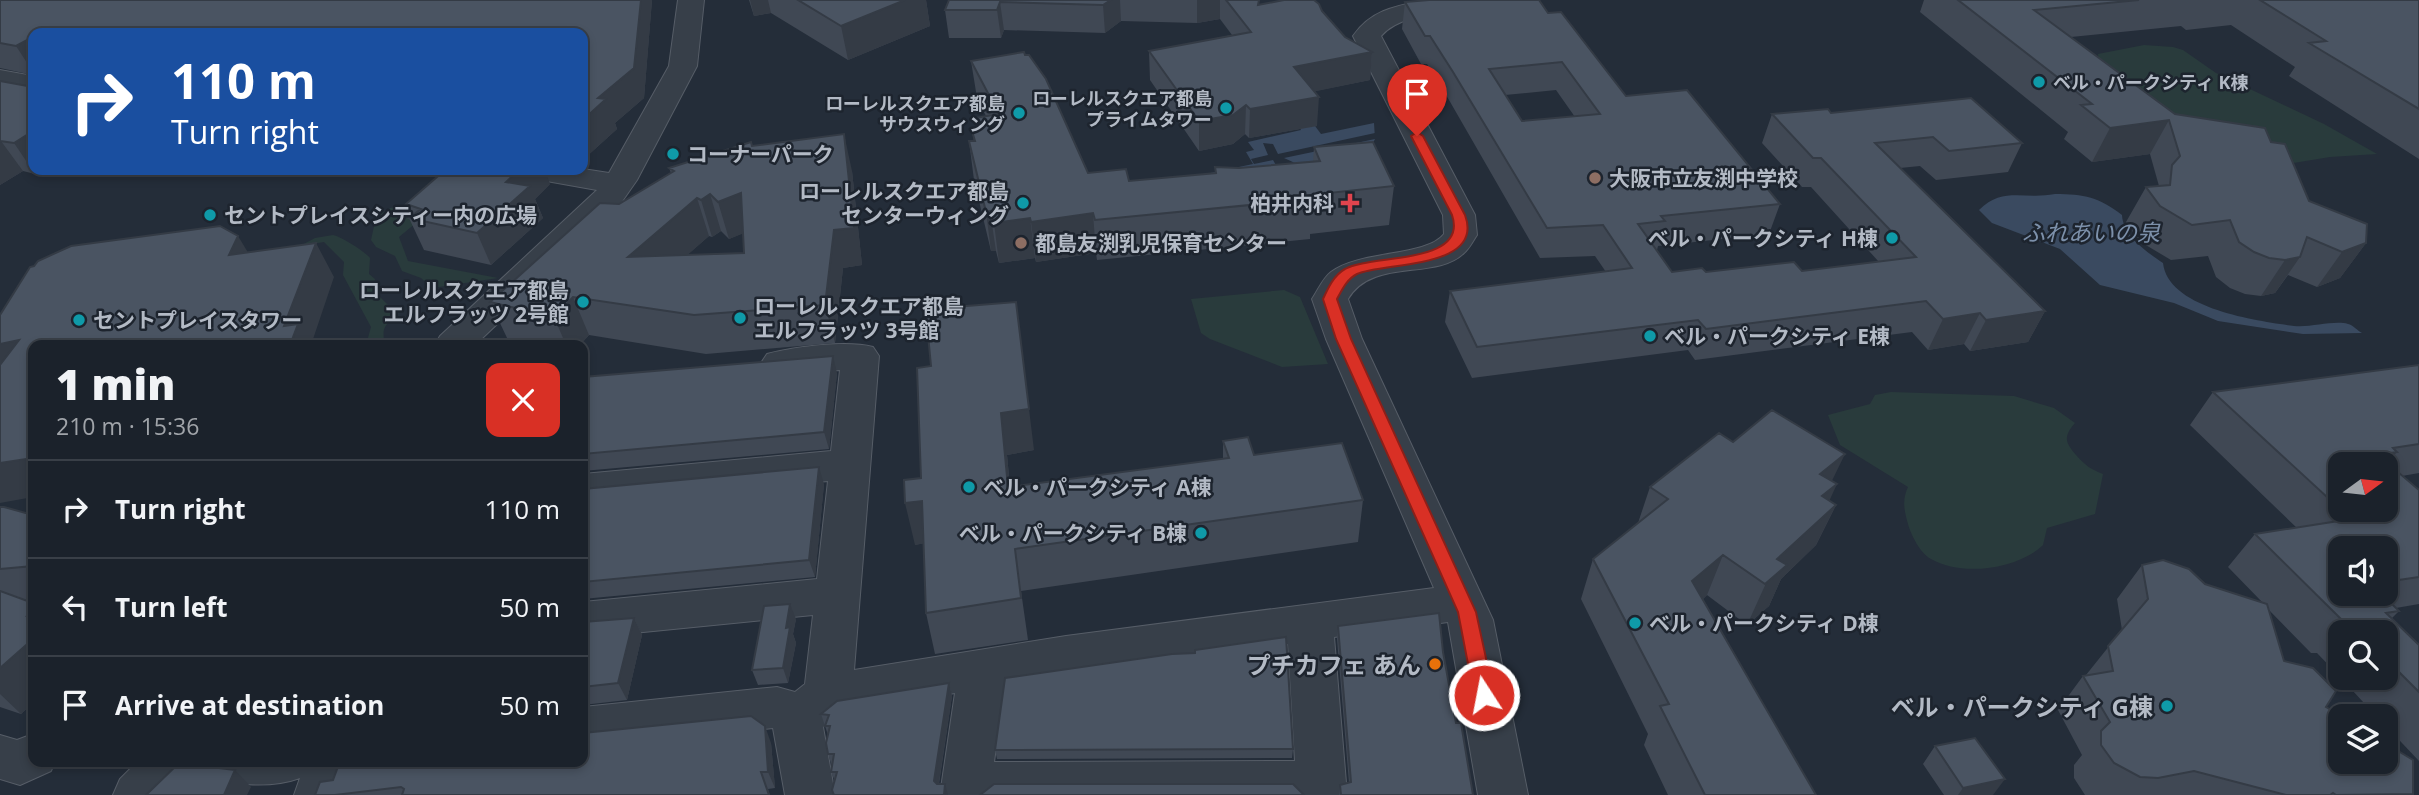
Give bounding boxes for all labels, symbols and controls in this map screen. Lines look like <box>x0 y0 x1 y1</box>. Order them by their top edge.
text: 110 m <box>171 47 316 113</box>
icon: right <box>56 56 147 147</box>
pin <box>1387 64 1447 136</box>
place label: ベル・パークシティ K棟 <box>2053 70 2249 94</box>
marker: ベル・パークシティ K棟 <box>2031 74 2047 90</box>
icon: arrive <box>1398 75 1436 113</box>
place label: ローレルスクエア都島 プライムタワー <box>1032 86 1212 131</box>
place label: ローレルスクエア都島 サウスウィング <box>825 91 1005 136</box>
marker: ローレルスクエア都島 プライムタワー <box>1218 100 1234 116</box>
marker: ローレルスクエア都島 サウスウィング <box>1011 105 1027 121</box>
text: Turn right <box>171 110 319 153</box>
place label: コーナーパーク <box>687 140 834 168</box>
marker: コーナーパーク <box>665 146 681 162</box>
place label: 大阪市立友渕中学校 <box>1609 164 1798 192</box>
marker: 大阪市立友渕中学校 <box>1587 170 1603 186</box>
place label: ローレルスクエア都島 センターウィング <box>799 177 1009 229</box>
place label: 柏井内科 <box>1250 189 1334 217</box>
marker: 柏井内科 <box>1340 193 1360 213</box>
marker: ローレルスクエア都島 センターウィング <box>1015 195 1031 211</box>
place label: セントプレイスシティー内の広場 <box>224 201 537 229</box>
marker: セントプレイスシティー内の広場 <box>202 207 218 223</box>
water label: ふれあいの泉 <box>2022 216 2161 248</box>
place label: ベル・パークシティ H棟 <box>1648 224 1878 252</box>
place label: 都島友渕乳児保育センター <box>1035 229 1287 257</box>
marker: ベル・パークシティ H棟 <box>1884 230 1900 246</box>
marker: 都島友渕乳児保育センター <box>1013 235 1029 251</box>
place label: ローレルスクエア都島 エルフラッツ 2号館 <box>359 276 569 328</box>
place label: ローレルスクエア都島 エルフラッツ 3号館 <box>754 292 964 344</box>
marker: ローレルスクエア都島 エルフラッツ 2号館 <box>575 294 591 310</box>
place label: セントプレイスタワー <box>93 306 302 334</box>
marker: ローレルスクエア都島 エルフラッツ 3号館 <box>732 310 748 326</box>
marker: セントプレイスタワー <box>71 312 87 328</box>
place label: ベル・パークシティ E棟 <box>1664 322 1890 350</box>
marker: ベル・パークシティ E棟 <box>1642 328 1658 344</box>
text: 1 min <box>56 355 175 412</box>
button: close <box>486 363 560 437</box>
text: 210 m · 15:36 <box>56 410 199 442</box>
north arrow <box>2328 452 2398 522</box>
map controls <box>2328 452 2398 774</box>
place label: ベル・パークシティ A棟 <box>983 473 1212 501</box>
marker: ベル・パークシティ A棟 <box>961 479 977 495</box>
icon: right <box>56 490 94 528</box>
text: Turn right <box>115 491 246 527</box>
text: 110 m <box>485 491 560 527</box>
place label: ベル・パークシティ B棟 <box>959 519 1187 547</box>
marker: ベル・パークシティ B棟 <box>1193 525 1209 541</box>
button: sound <box>2328 536 2398 606</box>
icon: left <box>56 588 94 626</box>
text: Turn left <box>115 589 227 625</box>
text: 50 m <box>499 589 560 625</box>
place label: ベル・パークシティ D棟 <box>1649 609 1879 637</box>
marker: ベル・パークシティ D棟 <box>1627 615 1643 631</box>
button: search <box>2328 620 2398 690</box>
place label: プチカフェ あん <box>1247 648 1421 681</box>
marker: プチカフェ あん <box>1427 656 1443 672</box>
position arrow <box>1447 658 1521 732</box>
icon: arrive <box>56 686 94 724</box>
text: Arrive at destination <box>115 687 384 723</box>
text: 50 m <box>499 687 560 723</box>
place label: ベル・パークシティ G棟 <box>1891 690 2153 723</box>
marker: ベル・パークシティ G棟 <box>2159 698 2175 714</box>
button: layers <box>2328 704 2398 774</box>

